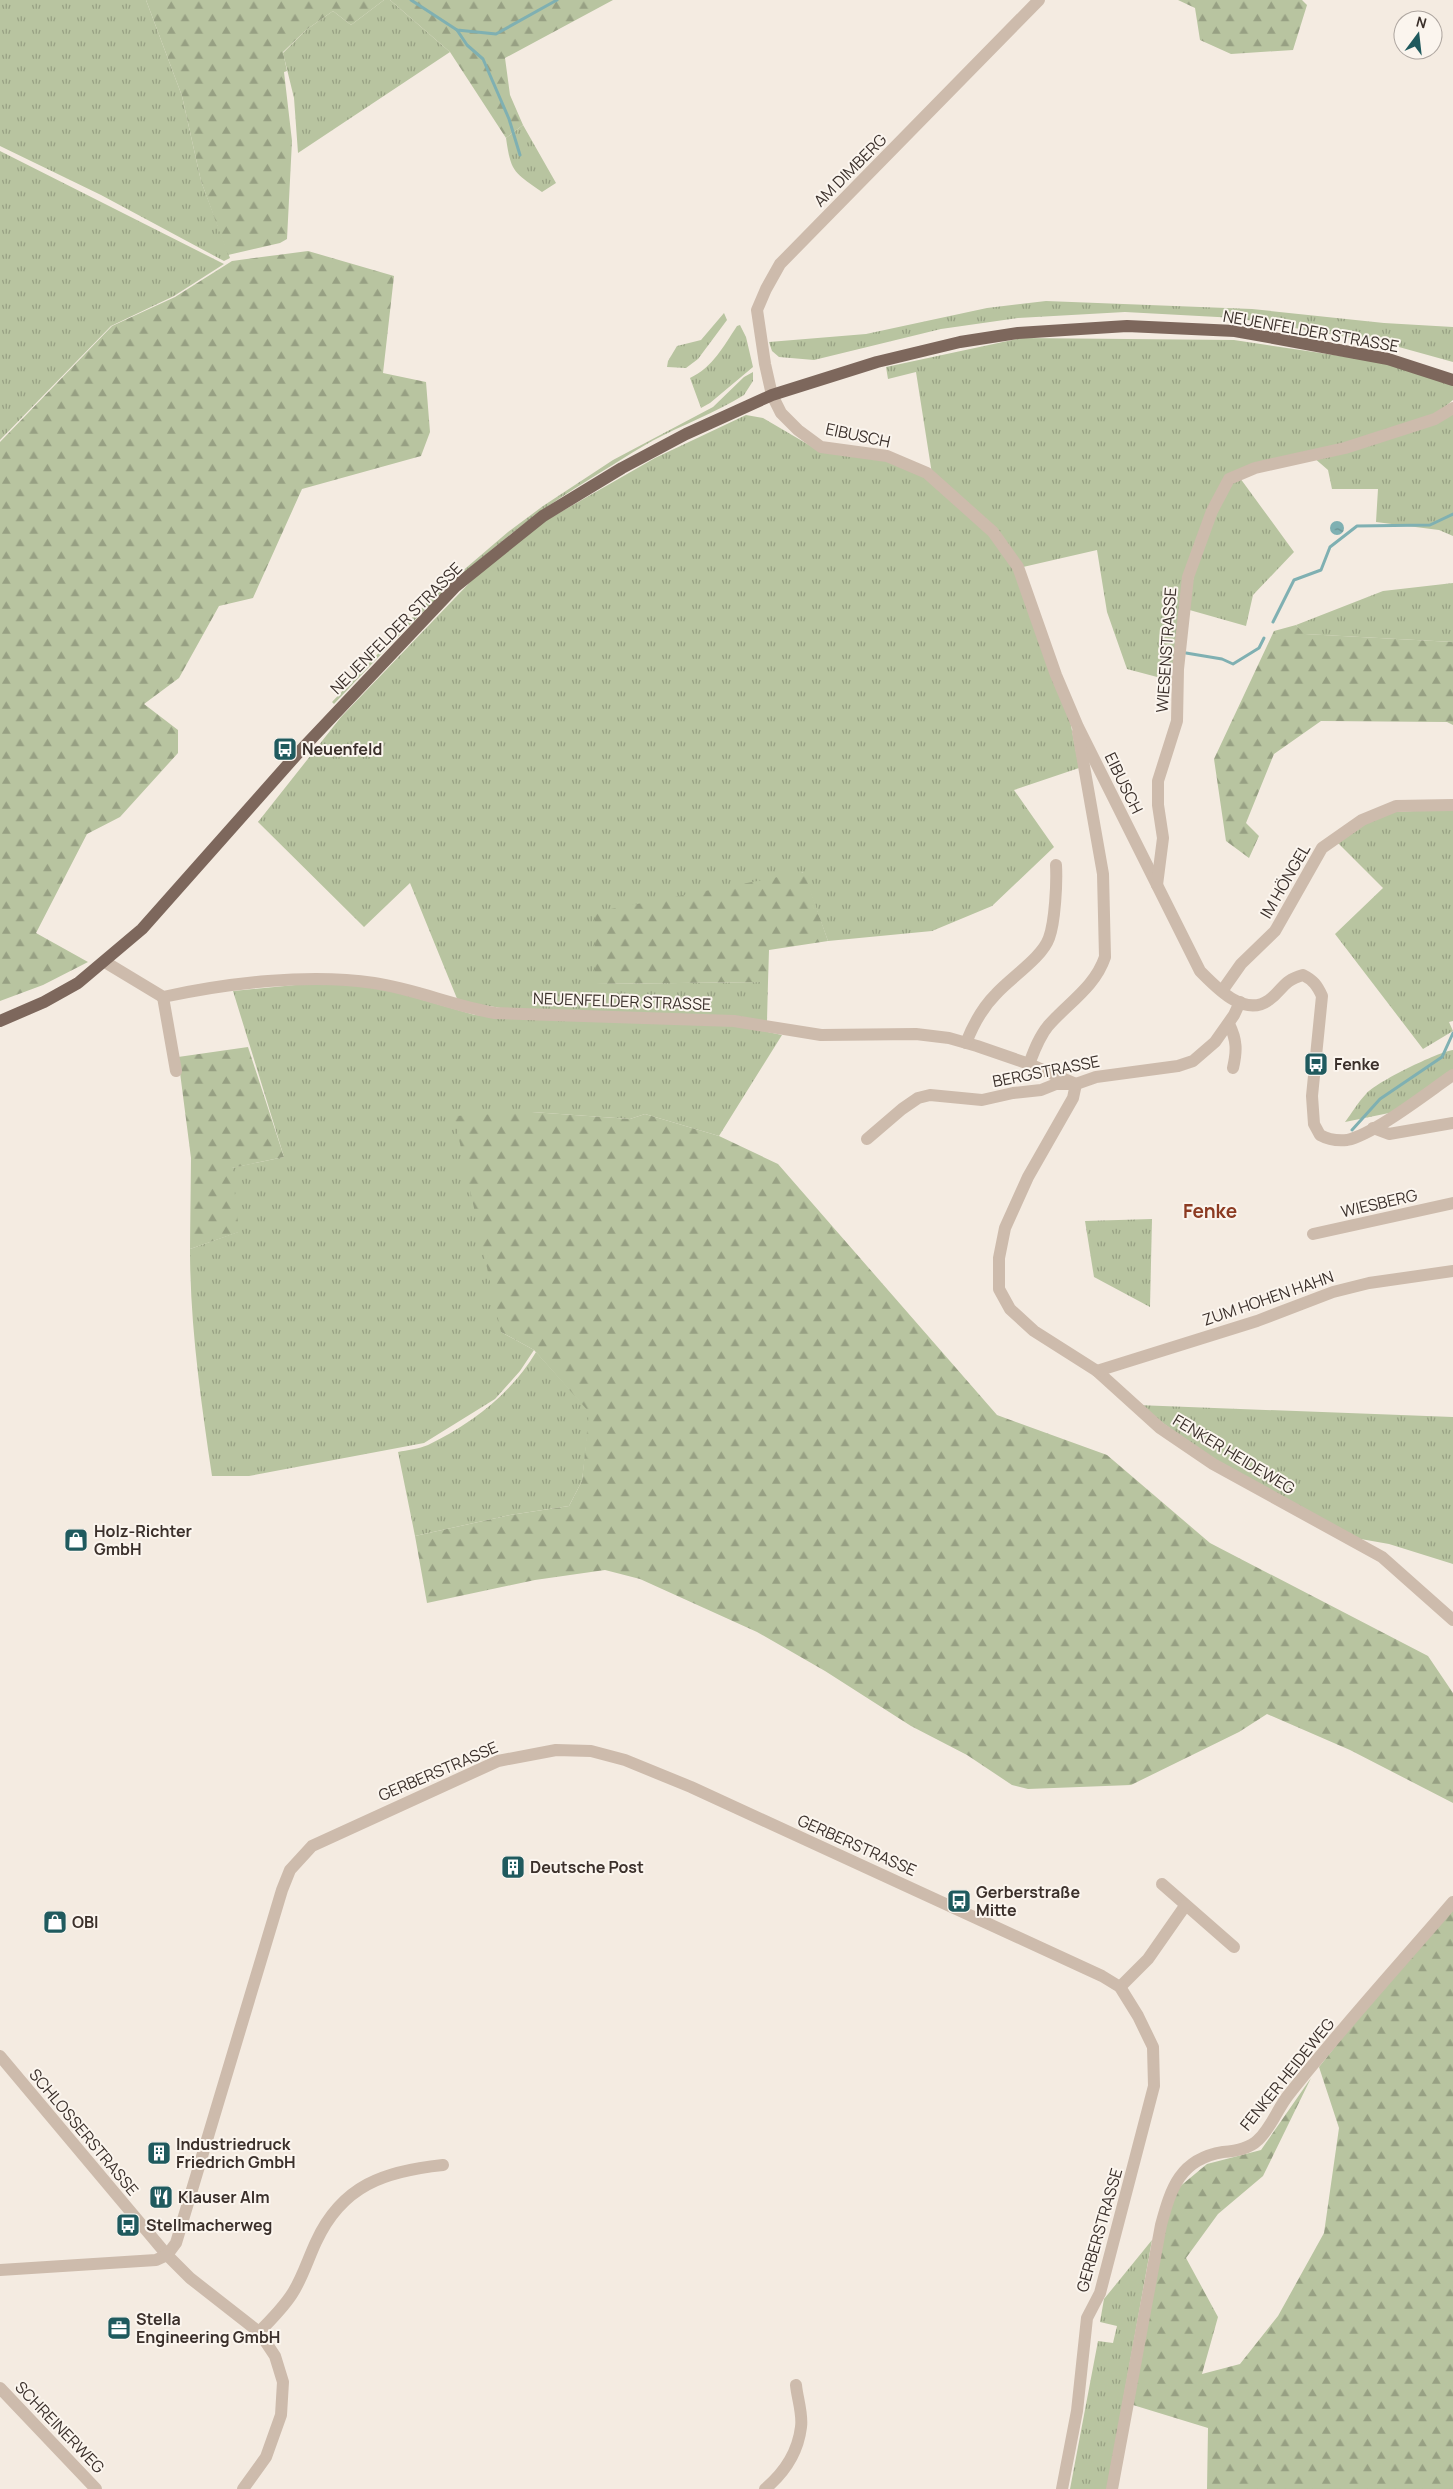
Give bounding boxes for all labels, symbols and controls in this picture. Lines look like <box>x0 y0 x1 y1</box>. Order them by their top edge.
north arrow <box>1393 10 1443 60</box>
text: N <box>1414 11 1429 32</box>
street label: AM DIMBERG <box>809 129 891 211</box>
street label: NEUENFELDER STRASSE <box>1221 305 1401 357</box>
street label: EIBUSCH <box>824 417 892 453</box>
street label: NEUENFELDER STRASSE <box>325 557 467 699</box>
street label: WIESENSTRASSE <box>1151 587 1181 713</box>
bus stop icon: Neuenfeld <box>272 736 298 762</box>
place label: Neuenfeld <box>302 738 382 760</box>
street label: EIBUSCH <box>1100 749 1148 817</box>
street label: IM HÖNGEL <box>1255 840 1315 922</box>
street label: NEUENFELDER STRASSE <box>533 987 711 1015</box>
street label: BERGSTRASSE <box>991 1050 1101 1092</box>
bus stop icon: Fenke <box>1303 1051 1329 1077</box>
place label: Fenke <box>1334 1053 1380 1075</box>
street label: WIESBERG <box>1339 1184 1419 1222</box>
district label: Fenke <box>1183 1198 1237 1224</box>
street label: ZUM HOHEN HAHN <box>1199 1265 1337 1331</box>
street label: FENKER HEIDEWEG <box>1169 1409 1299 1499</box>
place label: Holz-Richter GmbH <box>94 1520 192 1560</box>
shop icon: Holz-Richter GmbH <box>63 1527 89 1553</box>
street label: GERBERSTRASSE <box>375 1736 501 1806</box>
street label: GERBERSTRASSE <box>794 1809 920 1881</box>
building icon: Deutsche Post <box>500 1854 526 1880</box>
place label: Deutsche Post <box>530 1856 644 1878</box>
place label: Gerberstraße Mitte <box>976 1881 1080 1921</box>
bus stop icon: Gerberstraße Mitte <box>946 1888 972 1914</box>
shop icon: OBI <box>42 1909 68 1935</box>
place label: OBI <box>72 1911 99 1933</box>
street label: FENKER HEIDEWEG <box>1235 2013 1339 2135</box>
street label: SCHLOSSERSTRASSE <box>24 2064 144 2200</box>
place label: Industriedruck Friedrich GmbH <box>176 2133 296 2173</box>
building icon: Industriedruck Friedrich GmbH <box>146 2140 172 2166</box>
street label: GERBERSTRASSE <box>1071 2165 1127 2295</box>
restaurant icon: Klauser Alm <box>148 2184 174 2210</box>
place label: Klauser Alm <box>178 2186 270 2208</box>
bus stop icon: Stellmacherweg <box>115 2212 141 2238</box>
place label: Stellmacherweg <box>146 2214 272 2236</box>
place label: Stella Engineering GmbH <box>136 2308 280 2348</box>
office icon: Stella Engineering GmbH <box>106 2315 132 2341</box>
street label: SCHREINERWEG <box>10 2376 110 2478</box>

